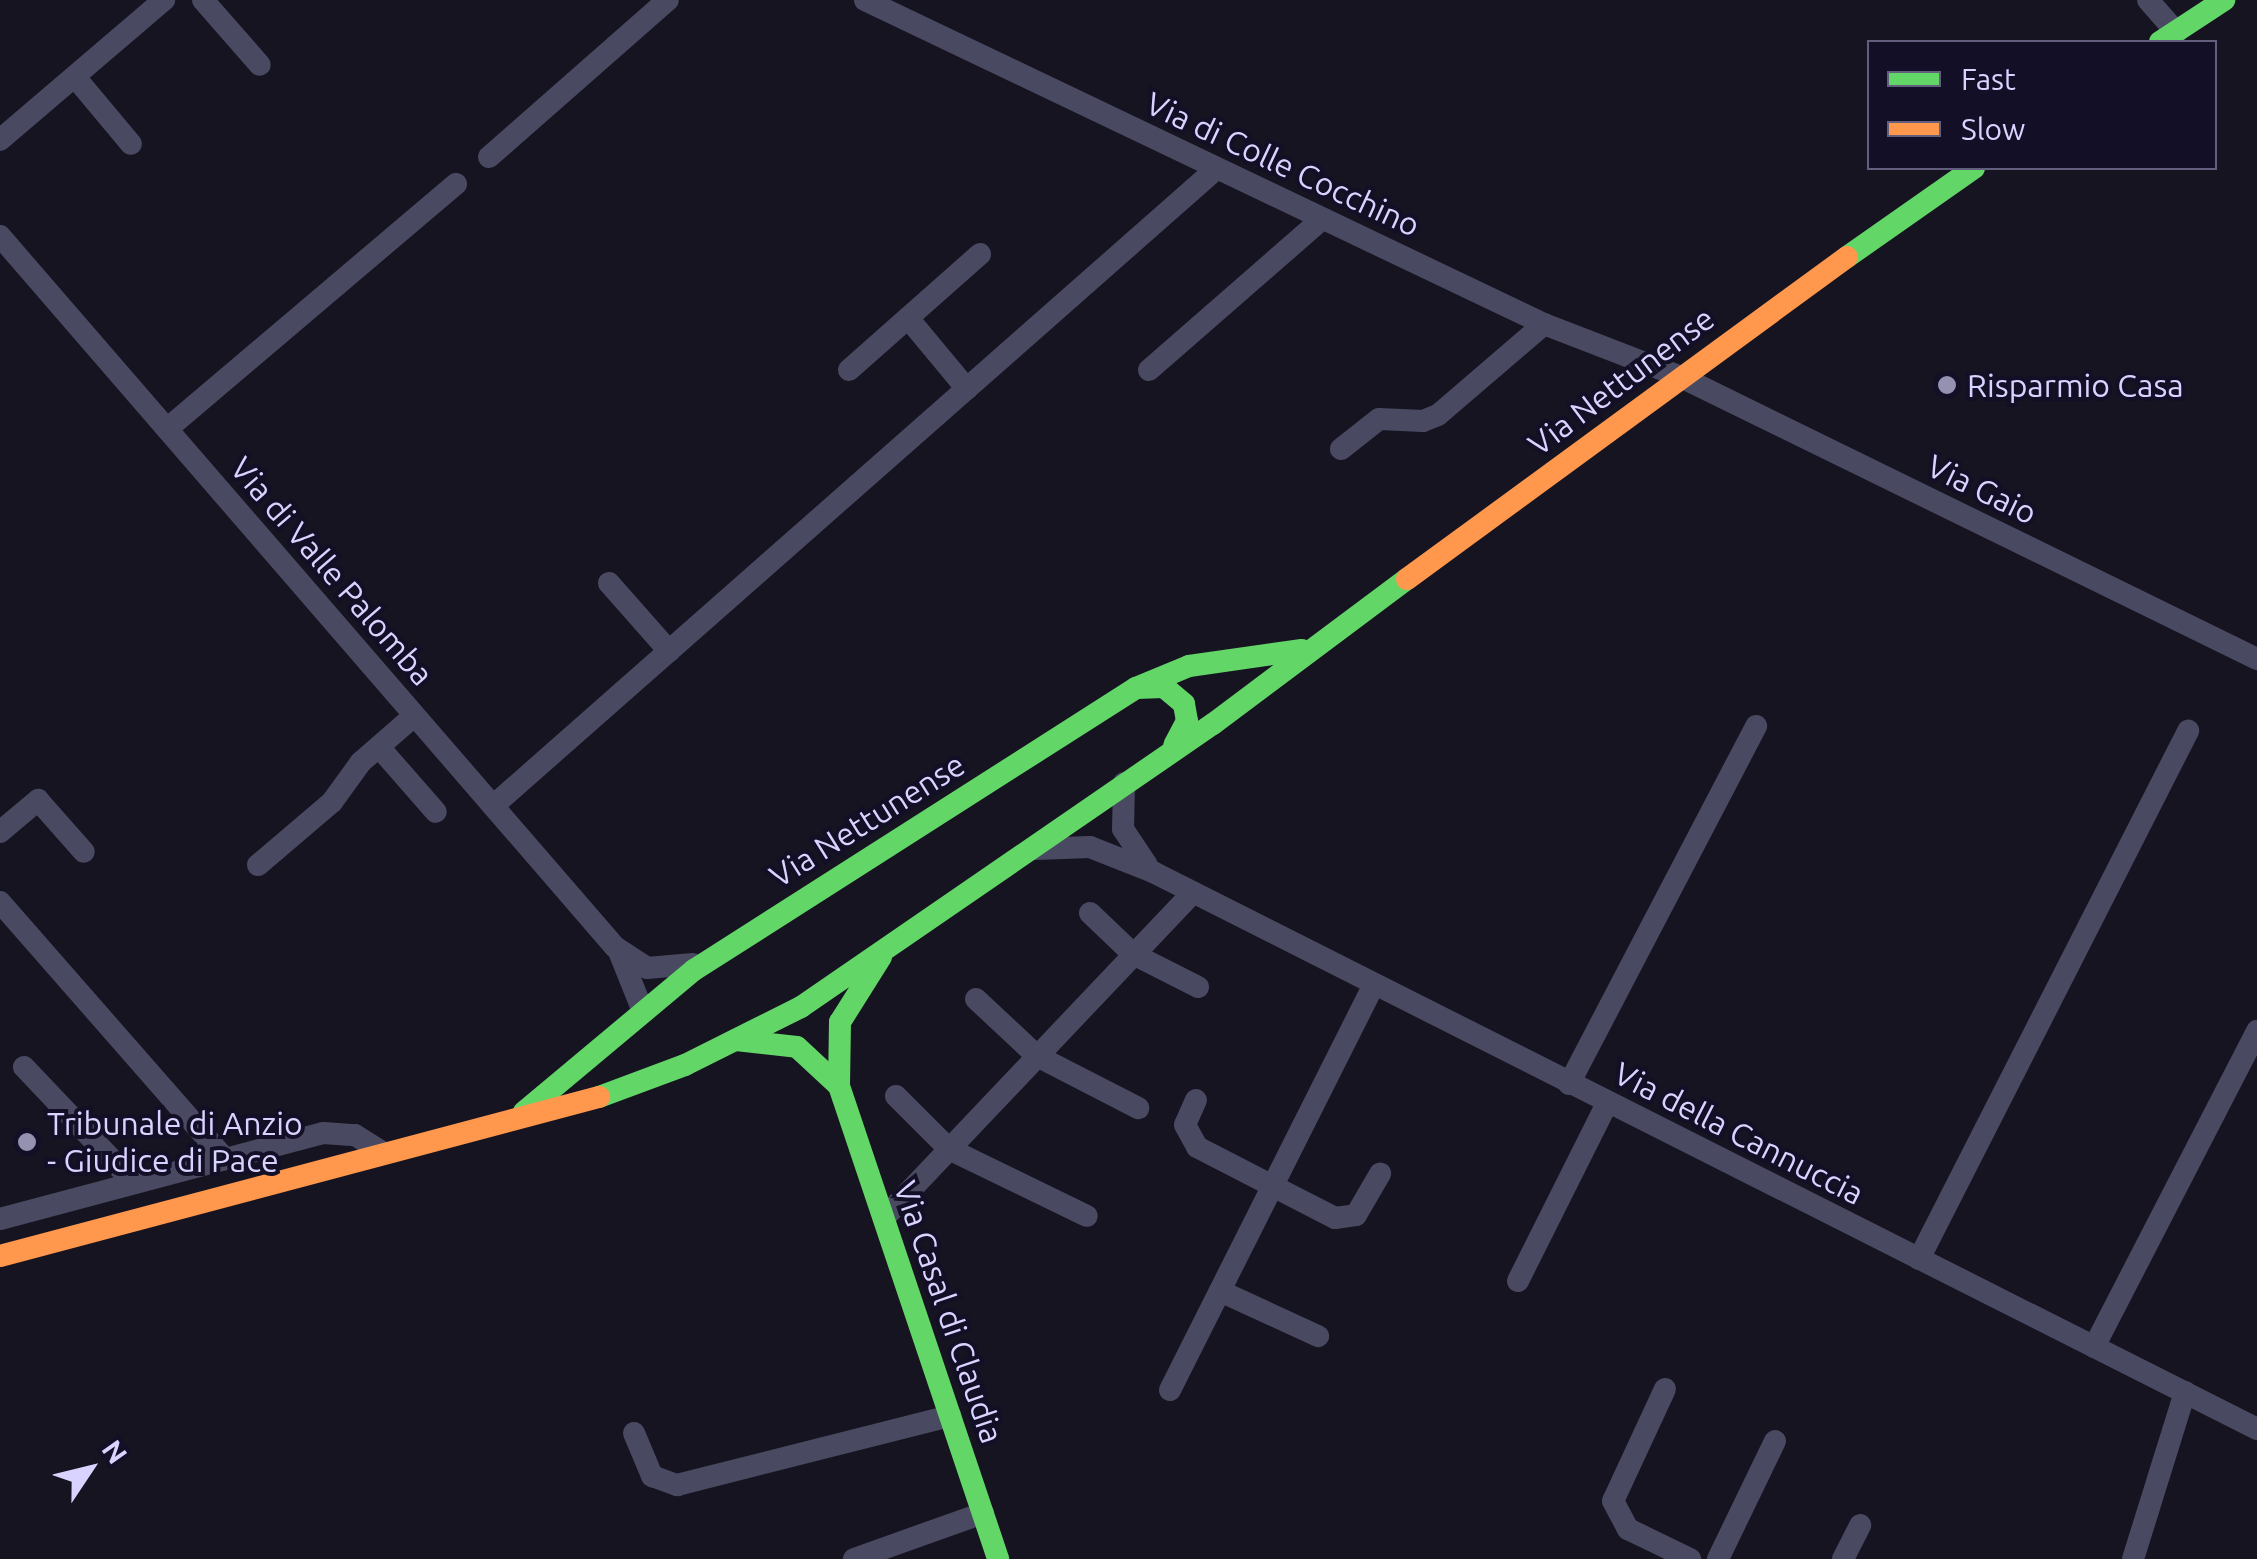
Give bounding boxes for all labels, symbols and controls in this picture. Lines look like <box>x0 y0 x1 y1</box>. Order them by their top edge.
legend <box>1867 40 2217 170</box>
text: Fast <box>1961 62 2016 96</box>
street label: Via di Colle Cocchino <box>1140 84 1426 244</box>
text: Slow <box>1961 112 2025 146</box>
street label: Via Nettunense <box>1521 299 1721 463</box>
place label: Risparmio Casa <box>1967 366 2184 404</box>
marker: Risparmio Casa <box>1936 374 1958 396</box>
street label: Via Gaio <box>1921 446 2043 532</box>
street label: Via di Valle Palomba <box>222 449 442 693</box>
street label: Via Nettunense <box>762 745 972 895</box>
street label: Via della Cannuccia <box>1608 1054 1870 1212</box>
place label: Tribunale di Anzio - Giudice di Pace <box>47 1105 303 1180</box>
marker: Tribunale di Anzio - Giudice di Pace <box>16 1131 38 1153</box>
street label: Via Casal di Claudia <box>886 1176 1012 1448</box>
north arrow <box>40 1419 140 1519</box>
text: N <box>96 1434 134 1469</box>

